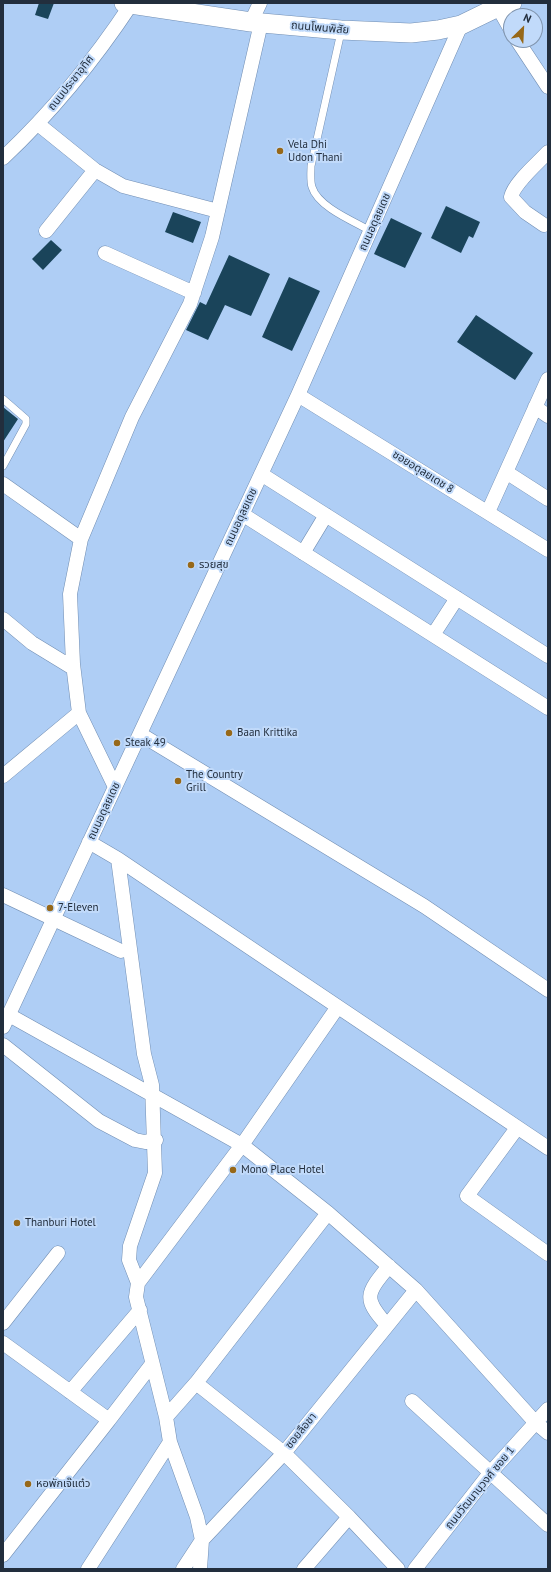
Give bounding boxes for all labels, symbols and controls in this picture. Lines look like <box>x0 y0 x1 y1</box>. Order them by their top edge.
north arrow <box>503 8 543 48</box>
text: N <box>521 10 534 26</box>
street label: ถนนโพนพิสัย <box>290 19 350 37</box>
street label: ถนนประชาอุทิศ <box>45 53 97 113</box>
place label: Vela Dhi Udon Thani <box>288 138 342 164</box>
marker: Vela Dhi Udon Thani <box>275 146 285 156</box>
street label: ถนนอดุลยเดช <box>356 191 394 253</box>
street label: ซอยอดุลยเดช 8 <box>390 448 456 496</box>
street label: ถนนอดุลยเดช <box>222 486 260 548</box>
place label: รวยสุข <box>199 558 229 572</box>
marker: รวยสุข <box>186 560 196 570</box>
place label: Baan Krittika <box>237 726 298 740</box>
marker: Baan Krittika <box>224 728 234 738</box>
place label: Steak 49 <box>125 736 166 750</box>
marker: Steak 49 <box>112 738 122 748</box>
place label: The Country Grill <box>186 768 243 794</box>
marker: The Country Grill <box>173 776 183 786</box>
street label: ถนนอดุลยเดช <box>85 780 123 842</box>
place label: 7-Eleven <box>58 901 98 915</box>
marker: 7-Eleven <box>45 903 55 913</box>
place label: Mono Place Hotel <box>241 1163 324 1177</box>
marker: Mono Place Hotel <box>228 1165 238 1175</box>
place label: Thanburi Hotel <box>25 1216 96 1230</box>
marker: Thanburi Hotel <box>12 1218 22 1228</box>
street label: ซอยลือชา <box>283 1410 319 1452</box>
street label: ถนนวัฒนานุวงศ์ ซอย 1 <box>443 1444 517 1532</box>
place label: หอพักเจ๊แต๋ว <box>36 1477 90 1491</box>
marker: หอพักเจ๊แต๋ว <box>23 1479 33 1489</box>

